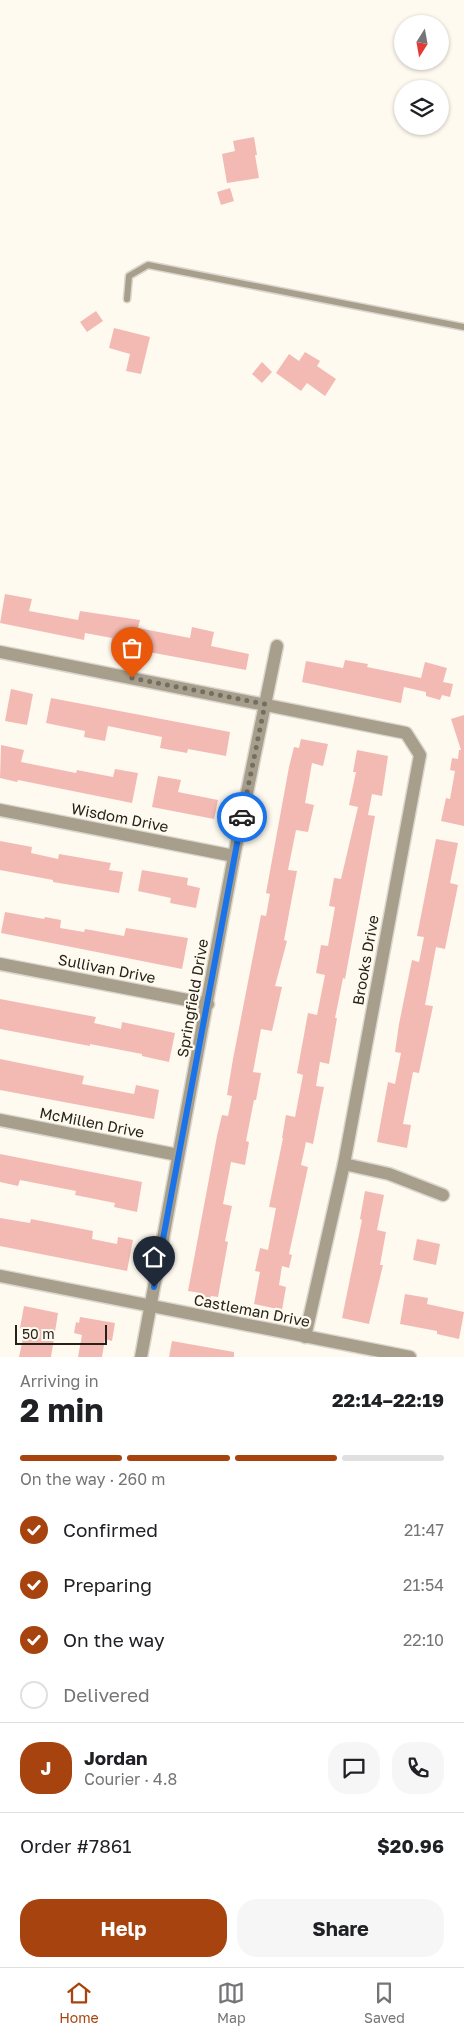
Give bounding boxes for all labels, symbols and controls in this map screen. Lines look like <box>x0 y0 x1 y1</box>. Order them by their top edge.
north arrow <box>394 15 449 70</box>
map controls <box>394 15 449 135</box>
button: layers <box>394 80 449 135</box>
pin <box>111 627 153 678</box>
icon: bag <box>118 634 146 662</box>
courier <box>217 792 267 842</box>
street label: Wisdom Drive <box>70 799 170 835</box>
icon: car <box>228 803 256 831</box>
street label: Brooks Drive <box>348 913 382 1006</box>
street label: Springfield Drive <box>173 937 211 1059</box>
street label: Sullivan Drive <box>57 950 158 986</box>
street label: McMillen Drive <box>38 1103 146 1141</box>
pin <box>133 1236 175 1287</box>
icon: home <box>140 1243 168 1271</box>
street label: Castleman Drive <box>192 1290 312 1330</box>
scale bar <box>15 1322 108 1345</box>
text: 50 m <box>22 1325 55 1342</box>
text: Arriving in <box>20 1371 99 1391</box>
text: 22:14–22:19 <box>332 1388 444 1411</box>
text: 2 min <box>20 1391 104 1429</box>
text: On the way · 260 m <box>20 1469 165 1489</box>
icon: check <box>20 1516 48 1544</box>
text: Confirmed <box>63 1518 158 1541</box>
text: 21:47 <box>404 1520 444 1540</box>
icon: check <box>20 1571 48 1599</box>
text: Preparing <box>63 1573 152 1596</box>
text: 21:54 <box>403 1575 444 1595</box>
icon: check <box>20 1626 48 1654</box>
text: On the way <box>63 1628 165 1651</box>
text: 22:10 <box>403 1630 444 1650</box>
text: Delivered <box>63 1683 150 1706</box>
button: chat <box>328 1742 380 1794</box>
button: phone <box>392 1742 444 1794</box>
text: Jordan <box>84 1746 148 1769</box>
text: J <box>41 1756 51 1779</box>
text: Courier · 4.8 <box>84 1769 177 1789</box>
text: Order #7861 <box>20 1834 131 1857</box>
text: $20.96 <box>377 1834 444 1857</box>
button: Help <box>20 1899 227 1957</box>
button: Share <box>237 1899 444 1957</box>
tab: Home <box>59 1979 99 2026</box>
tab: Map <box>217 1979 246 2026</box>
tab: Saved <box>364 1979 405 2026</box>

